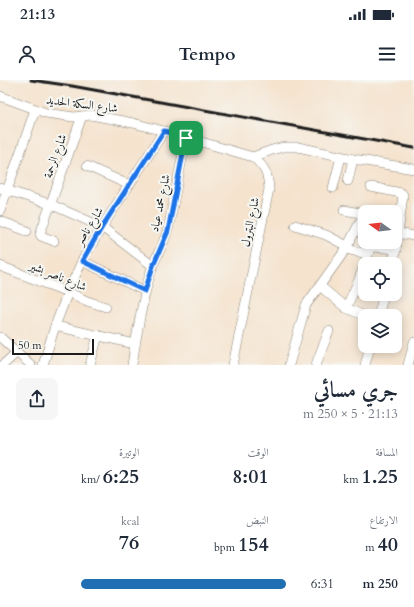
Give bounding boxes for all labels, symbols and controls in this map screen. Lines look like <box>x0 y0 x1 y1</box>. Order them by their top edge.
text: 21:13 <box>20 4 55 24</box>
text: Tempo <box>178 42 236 67</box>
icon: person <box>16 43 38 65</box>
icon: menu <box>376 43 398 65</box>
street label: شارع السكة الحديد <box>45 92 119 119</box>
pin <box>169 121 203 155</box>
icon: arrive <box>175 127 197 149</box>
street label: شارع الرحمة <box>40 131 73 181</box>
street label: شارع محمد عياد <box>146 173 177 234</box>
street label: شارع البترول <box>237 196 266 249</box>
street label: شارع ناصر <box>70 204 110 251</box>
north arrow <box>358 205 402 249</box>
map controls <box>358 205 402 353</box>
street label: شارع ناصر بشير <box>24 257 89 298</box>
button: locate <box>358 257 402 301</box>
button: layers <box>358 309 402 353</box>
scale bar <box>12 337 94 356</box>
text: 50 m <box>18 338 42 353</box>
text: جري مسائي <box>314 375 398 405</box>
button: share <box>16 378 58 420</box>
text: 21:13 · 5 × 250 m <box>303 405 398 423</box>
text: الوتيرة <box>119 445 139 460</box>
text: الوقت <box>248 445 269 460</box>
text: المسافة <box>376 445 398 460</box>
text: 6:25 <box>103 463 139 490</box>
text: 8:01 <box>232 463 269 490</box>
text: 1.25 <box>361 463 398 490</box>
text: /km <box>81 472 103 487</box>
text: km <box>343 472 361 487</box>
text: النبض <box>246 513 269 528</box>
text: الارتفاع <box>369 513 398 528</box>
text: kcal <box>121 514 139 529</box>
text: 76 <box>119 529 139 556</box>
text: 154 <box>238 531 269 558</box>
text: 40 <box>378 531 398 558</box>
text: bpm <box>214 540 238 555</box>
text: m <box>365 540 378 555</box>
text: 6:31 <box>311 575 334 593</box>
text: 250 m <box>363 575 398 593</box>

